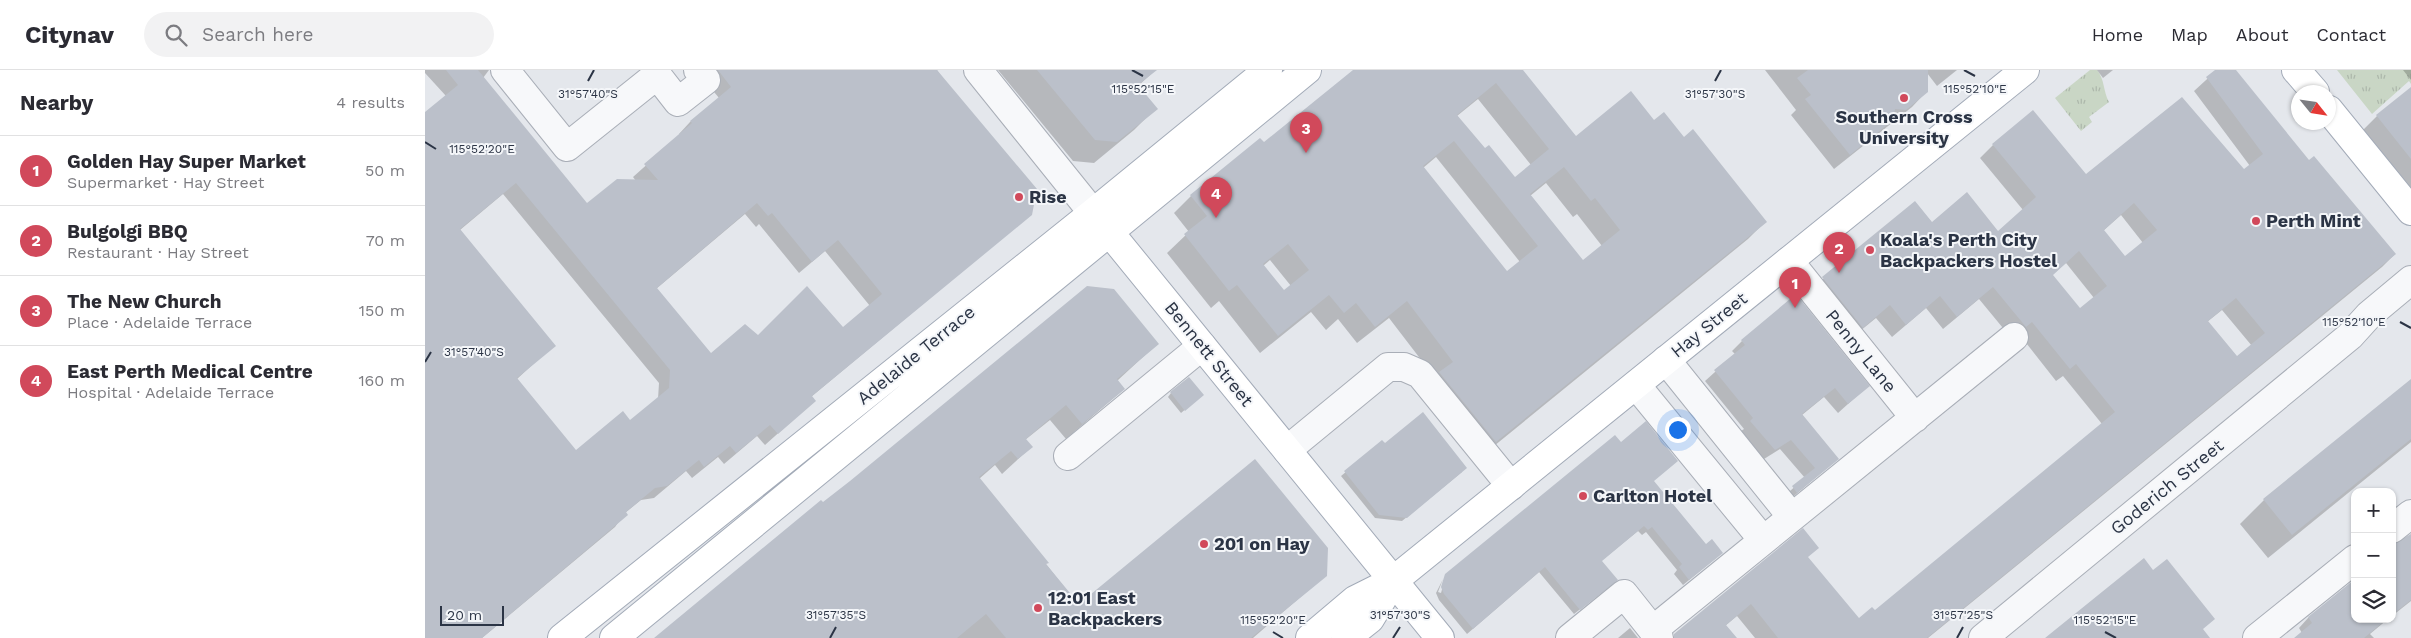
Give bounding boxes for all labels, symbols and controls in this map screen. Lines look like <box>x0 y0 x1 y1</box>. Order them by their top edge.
search box <box>144 12 494 57</box>
text: Citynav <box>25 21 114 49</box>
icon: search <box>162 21 190 49</box>
text: Search here <box>202 23 313 46</box>
text: Home <box>2092 24 2143 45</box>
text: Map <box>2171 24 2208 45</box>
text: About <box>2236 24 2288 45</box>
text: Contact <box>2316 24 2386 45</box>
text: 115°52'15"E <box>1112 82 1175 96</box>
text: 115°52'10"E <box>1943 82 2007 96</box>
north arrow <box>2291 85 2336 130</box>
text: 31°57'40"S <box>558 87 618 101</box>
text: 31°57'30"S <box>1685 87 1745 101</box>
text: Nearby <box>20 90 93 115</box>
marker: Southern Cross University <box>1898 92 1910 104</box>
text: 4 results <box>336 93 405 112</box>
place label: Southern Cross University <box>1835 106 1973 148</box>
pin: 3 <box>1290 112 1322 153</box>
text: 115°52'20"E <box>449 142 515 156</box>
text: Golden Hay Super Market <box>67 150 306 173</box>
text: 1 <box>33 161 39 180</box>
text: 50 m <box>365 161 405 180</box>
text: Supermarket · Hay Street <box>67 173 264 192</box>
pin: 4 <box>1200 177 1232 218</box>
place label: Rise <box>1029 186 1067 207</box>
marker: Rise <box>1013 191 1025 203</box>
place label: Perth Mint <box>2266 210 2361 231</box>
marker: Perth Mint <box>2250 215 2262 227</box>
text: Bulgolgi BBQ <box>67 220 188 243</box>
place label: Koala's Perth City Backpackers Hostel <box>1880 229 2057 271</box>
text: 2 <box>31 231 41 250</box>
text: 70 m <box>366 231 405 250</box>
pin: 2 <box>1823 232 1855 273</box>
text: Restaurant · Hay Street <box>67 243 249 262</box>
marker: Koala's Perth City Backpackers Hostel <box>1864 244 1876 256</box>
pin: 1 <box>1779 267 1811 308</box>
street label: Hay Street <box>1666 287 1751 362</box>
text: The New Church <box>67 290 221 313</box>
street label: Bennett Street <box>1161 297 1258 411</box>
text: 3 <box>31 301 41 320</box>
text: 150 m <box>359 301 405 320</box>
street label: Adelaide Terrace <box>853 301 979 409</box>
street label: Penny Lane <box>1822 305 1901 396</box>
text: Place · Adelaide Terrace <box>67 313 252 332</box>
text: 115°52'10"E <box>2322 315 2386 329</box>
text: 31°57'40"S <box>444 345 504 359</box>
text: East Perth Medical Centre <box>67 360 313 383</box>
text: 4 <box>31 371 41 390</box>
text: 160 m <box>358 371 405 390</box>
text: Hospital · Adelaide Terrace <box>67 383 274 402</box>
your location <box>1665 417 1691 443</box>
street label: Goderich Street <box>2106 434 2228 539</box>
place label: Carlton Hotel <box>1593 485 1712 506</box>
map controls <box>2351 488 2396 623</box>
button: + <box>2351 488 2396 533</box>
marker: Carlton Hotel <box>1577 490 1589 502</box>
place label: 201 on Hay <box>1214 533 1310 554</box>
button: − <box>2351 533 2396 578</box>
marker: 201 on Hay <box>1198 538 1210 550</box>
button: layers <box>2351 578 2396 623</box>
place label: 12:01 East Backpackers <box>1048 587 1163 629</box>
marker: 12:01 East Backpackers <box>1032 602 1044 614</box>
scale bar <box>440 603 504 626</box>
text: 20 m <box>447 607 482 623</box>
text: 31°57'35"S <box>806 608 866 622</box>
text: 31°57'30"S <box>1370 608 1430 622</box>
text: 31°57'25"S <box>1933 608 1993 622</box>
text: 115°52'20"E <box>1240 613 1306 627</box>
text: 115°52'15"E <box>2074 613 2137 627</box>

